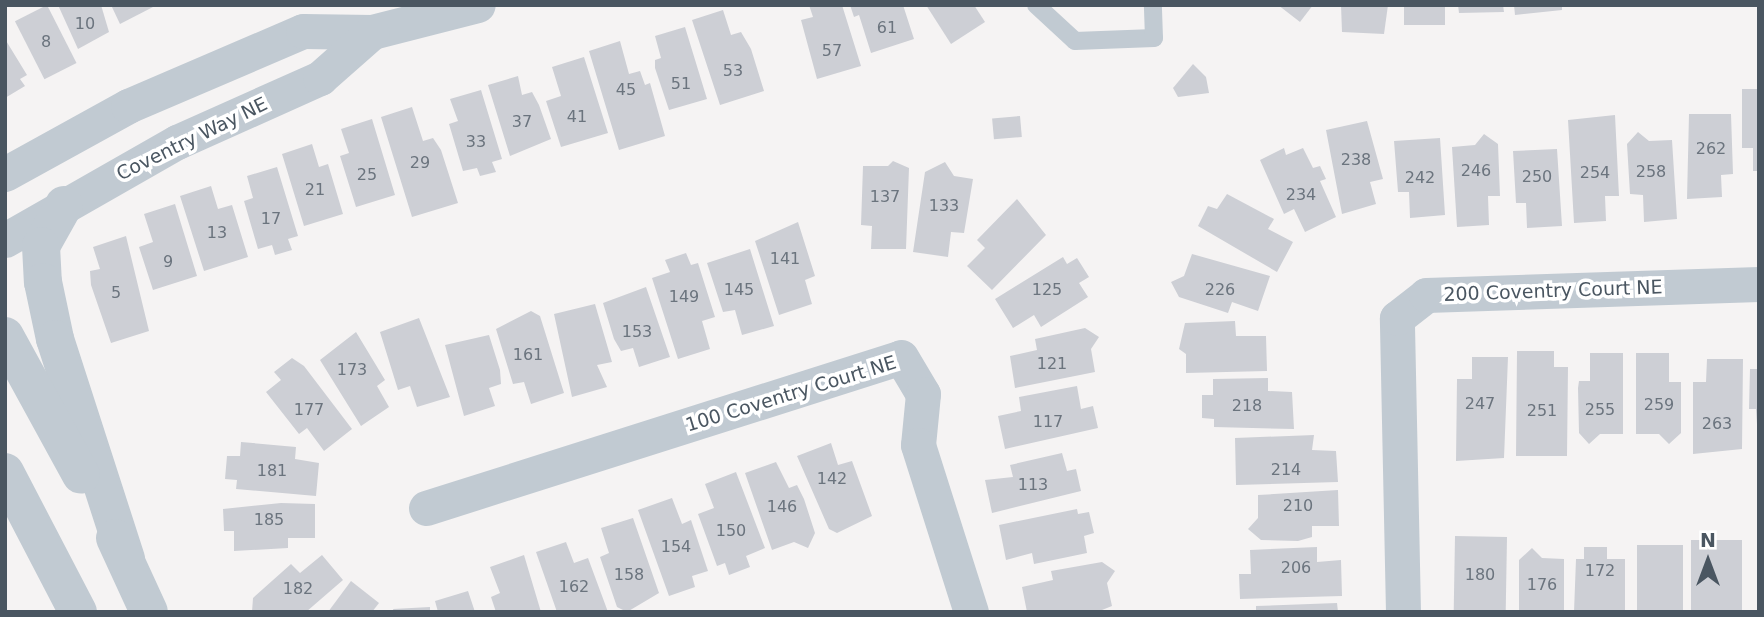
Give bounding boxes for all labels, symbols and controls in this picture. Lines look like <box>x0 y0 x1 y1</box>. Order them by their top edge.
house number: 10 <box>75 14 95 34</box>
house number: 61 <box>877 18 897 38</box>
house number: 8 <box>41 32 51 52</box>
house number: 57 <box>822 41 842 61</box>
house number: 53 <box>723 61 743 81</box>
house number: 51 <box>671 74 691 94</box>
house number: 45 <box>616 80 636 100</box>
street label: Coventry Way NE <box>113 93 271 185</box>
house number: 41 <box>567 107 587 127</box>
house number: 37 <box>512 112 532 132</box>
house number: 33 <box>466 132 486 152</box>
house number: 262 <box>1696 139 1726 159</box>
house number: 238 <box>1341 150 1371 170</box>
house number: 29 <box>410 153 430 173</box>
house number: 246 <box>1461 161 1491 181</box>
house number: 258 <box>1636 162 1666 182</box>
house number: 254 <box>1580 163 1610 183</box>
house number: 25 <box>357 165 377 185</box>
house number: 250 <box>1522 167 1552 187</box>
house number: 242 <box>1405 168 1435 188</box>
house number: 21 <box>305 180 325 200</box>
house number: 234 <box>1286 185 1316 205</box>
house number: 137 <box>870 187 900 207</box>
house number: 133 <box>929 196 959 216</box>
house number: 17 <box>261 209 281 229</box>
house number: 13 <box>207 223 227 243</box>
house number: 141 <box>770 249 800 269</box>
house number: 9 <box>163 252 173 272</box>
street label: 200 Coventry Court NE <box>1443 276 1663 306</box>
house number: 145 <box>724 280 754 300</box>
house number: 125 <box>1032 280 1062 300</box>
house number: 226 <box>1205 280 1235 300</box>
house number: 5 <box>111 283 121 303</box>
house number: 149 <box>669 287 699 307</box>
house number: 153 <box>622 322 652 342</box>
house number: 161 <box>513 345 543 365</box>
street label: 100 Coventry Court NE <box>683 351 899 437</box>
house number: 121 <box>1037 354 1067 374</box>
house number: 173 <box>337 360 367 380</box>
house number: 247 <box>1465 394 1495 414</box>
house number: 259 <box>1644 395 1674 415</box>
house number: 218 <box>1232 396 1262 416</box>
house number: 177 <box>294 400 324 420</box>
house number: 255 <box>1585 400 1615 420</box>
house number: 251 <box>1527 401 1557 421</box>
house number: 117 <box>1033 412 1063 432</box>
house number: 263 <box>1702 414 1732 434</box>
house number: 214 <box>1271 460 1301 480</box>
house number: 181 <box>257 461 287 481</box>
house number: 142 <box>817 469 847 489</box>
house number: 113 <box>1018 475 1048 495</box>
house number: 210 <box>1283 496 1313 516</box>
house number: 146 <box>767 497 797 517</box>
house number: 185 <box>254 510 284 530</box>
house number: 150 <box>716 521 746 541</box>
north arrow <box>1673 526 1743 596</box>
text: N <box>1700 529 1716 551</box>
house number: 154 <box>661 537 691 557</box>
house number: 206 <box>1281 558 1311 578</box>
house number: 172 <box>1585 561 1615 581</box>
house number: 158 <box>614 565 644 585</box>
house number: 180 <box>1465 565 1495 585</box>
house number: 176 <box>1527 575 1557 595</box>
house number: 162 <box>559 577 589 597</box>
house number: 182 <box>283 579 313 599</box>

